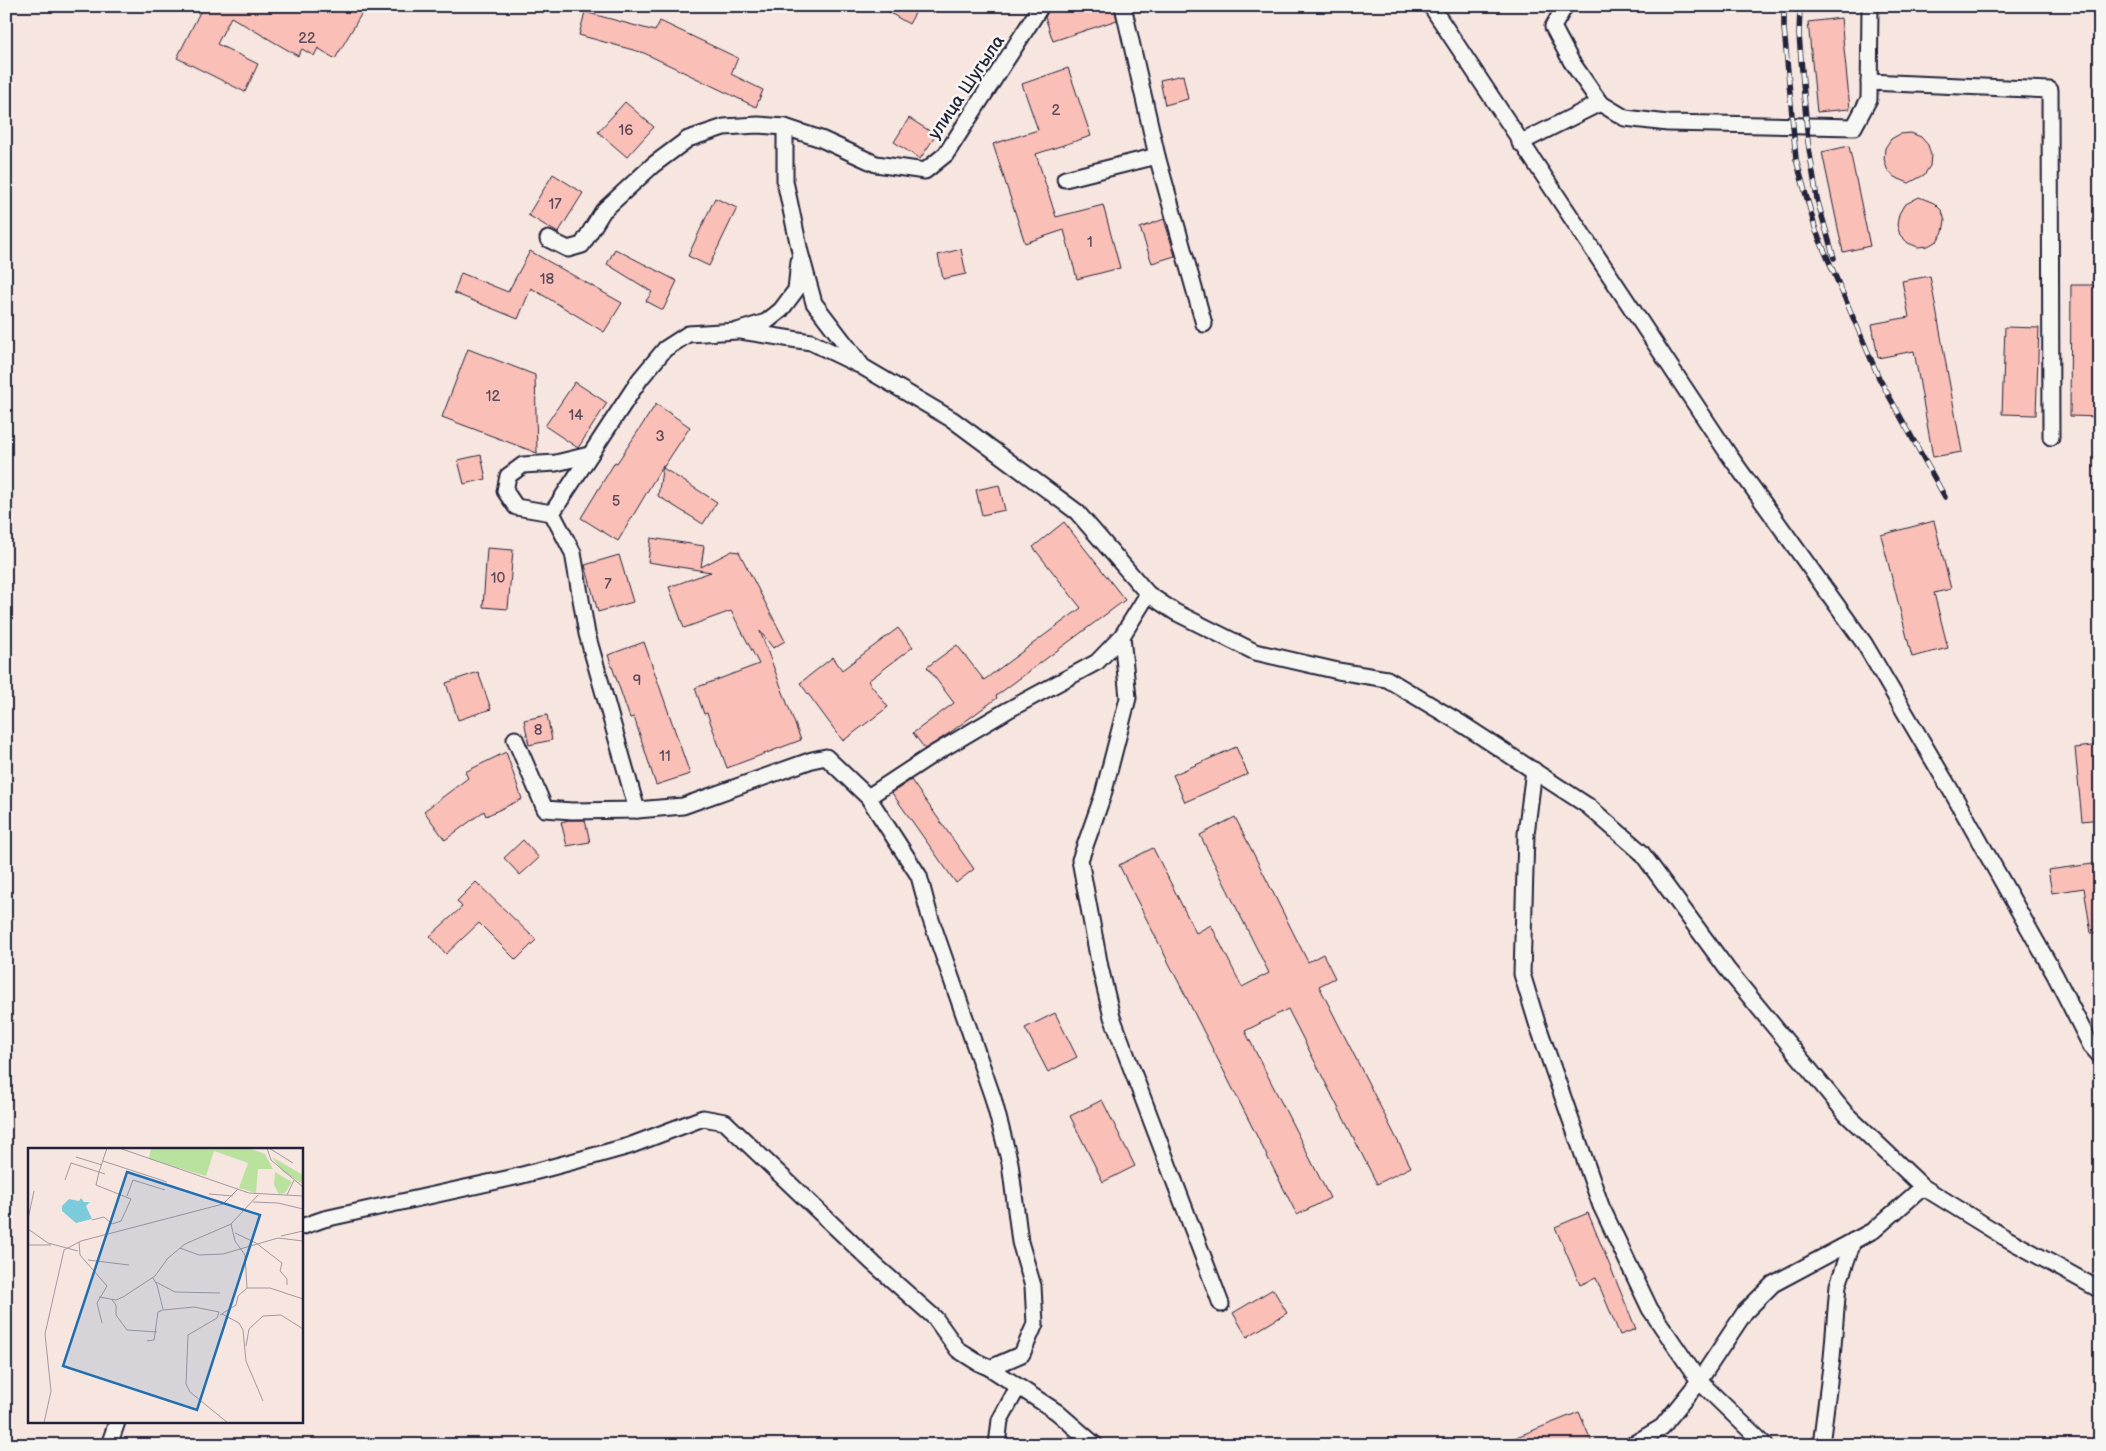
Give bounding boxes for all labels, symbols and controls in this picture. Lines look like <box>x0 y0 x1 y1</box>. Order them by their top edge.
house number: 22 <box>298 29 316 48</box>
street label: улица Шугыла <box>924 31 1009 143</box>
house number: 2 <box>1052 101 1061 120</box>
house number: 16 <box>619 121 633 140</box>
house number: 17 <box>548 195 562 214</box>
house number: 1 <box>1087 233 1093 252</box>
house number: 18 <box>540 270 555 289</box>
house number: 12 <box>486 387 500 406</box>
house number: 14 <box>569 406 583 425</box>
house number: 3 <box>655 427 665 446</box>
house number: 5 <box>612 492 620 511</box>
house number: 10 <box>491 569 505 588</box>
house number: 7 <box>604 575 612 594</box>
house number: 9 <box>633 671 641 690</box>
house number: 8 <box>534 721 543 740</box>
house number: 11 <box>659 747 671 766</box>
inset map <box>28 1148 302 1424</box>

